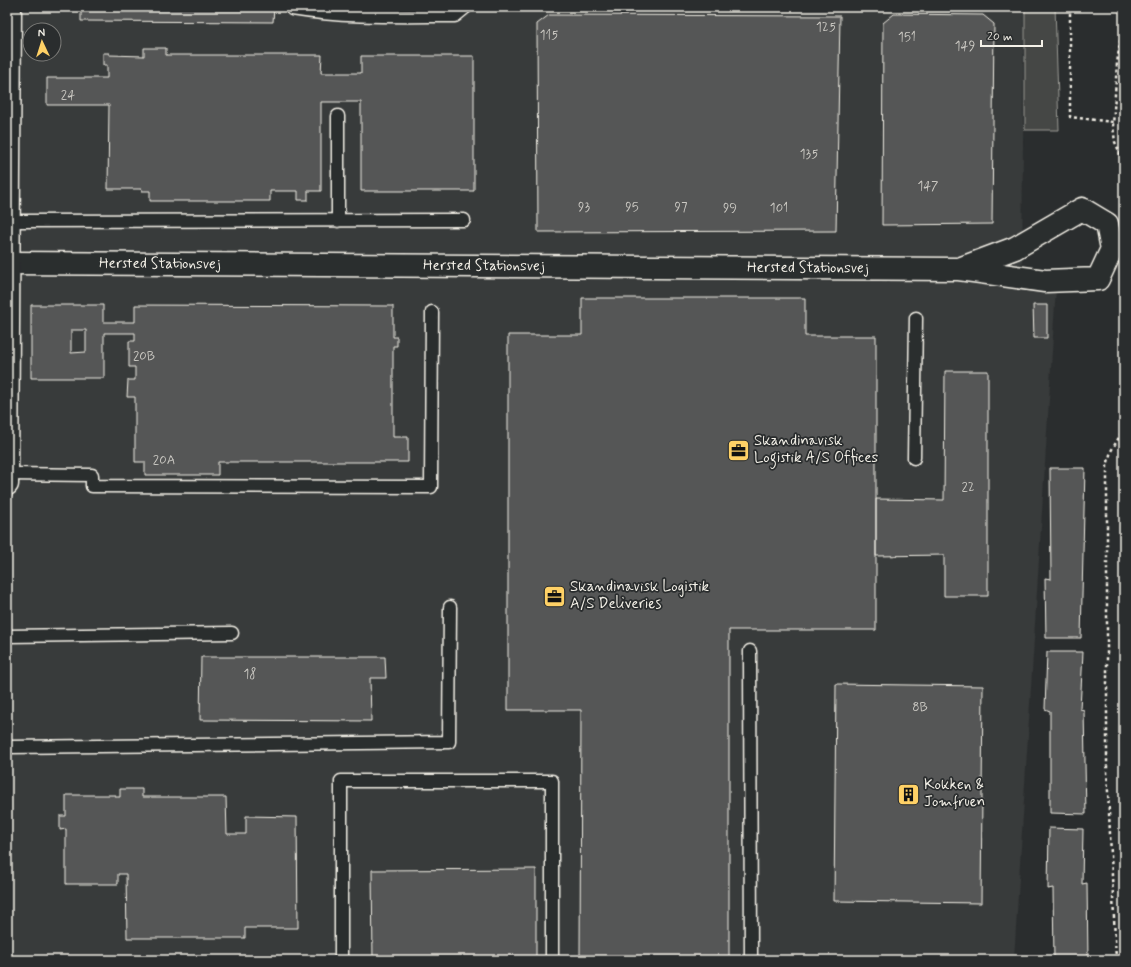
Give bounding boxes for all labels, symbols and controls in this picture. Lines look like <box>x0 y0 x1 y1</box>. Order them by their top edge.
house number: 125 <box>816 19 836 36</box>
north arrow <box>22 22 62 62</box>
scale bar <box>981 22 1042 48</box>
text: N <box>37 26 46 40</box>
house number: 115 <box>540 27 558 44</box>
house number: 151 <box>898 29 916 46</box>
text: 20 m <box>987 29 1013 45</box>
house number: 149 <box>955 38 975 55</box>
house number: 24 <box>61 87 75 104</box>
house number: 135 <box>800 146 818 163</box>
house number: 147 <box>918 178 938 195</box>
house number: 93 <box>578 199 590 216</box>
house number: 95 <box>625 199 639 216</box>
house number: 97 <box>675 199 688 216</box>
house number: 99 <box>723 200 737 217</box>
house number: 101 <box>770 200 788 217</box>
street label: Hersted Stationsvej <box>99 254 221 274</box>
street label: Hersted Stationsvej <box>423 256 545 276</box>
street label: Hersted Stationsvej <box>747 258 869 278</box>
house number: 20B <box>133 348 155 365</box>
place label: Skandinavisk Logistik A/S Offices <box>754 431 879 469</box>
office icon: Skandinavisk Logistik A/S Offices <box>725 437 751 463</box>
house number: 20A <box>153 452 175 469</box>
house number: 22 <box>961 479 975 496</box>
place label: Skandinavisk Logistik A/S Deliveries <box>570 577 710 614</box>
office icon: Skandinavisk Logistik A/S Deliveries <box>542 583 568 609</box>
house number: 18 <box>244 666 256 683</box>
house number: 8B <box>912 699 928 716</box>
place label: Kokken & Jomfruen <box>924 775 985 812</box>
building icon: Kokken & Jomfruen <box>896 781 922 807</box>

